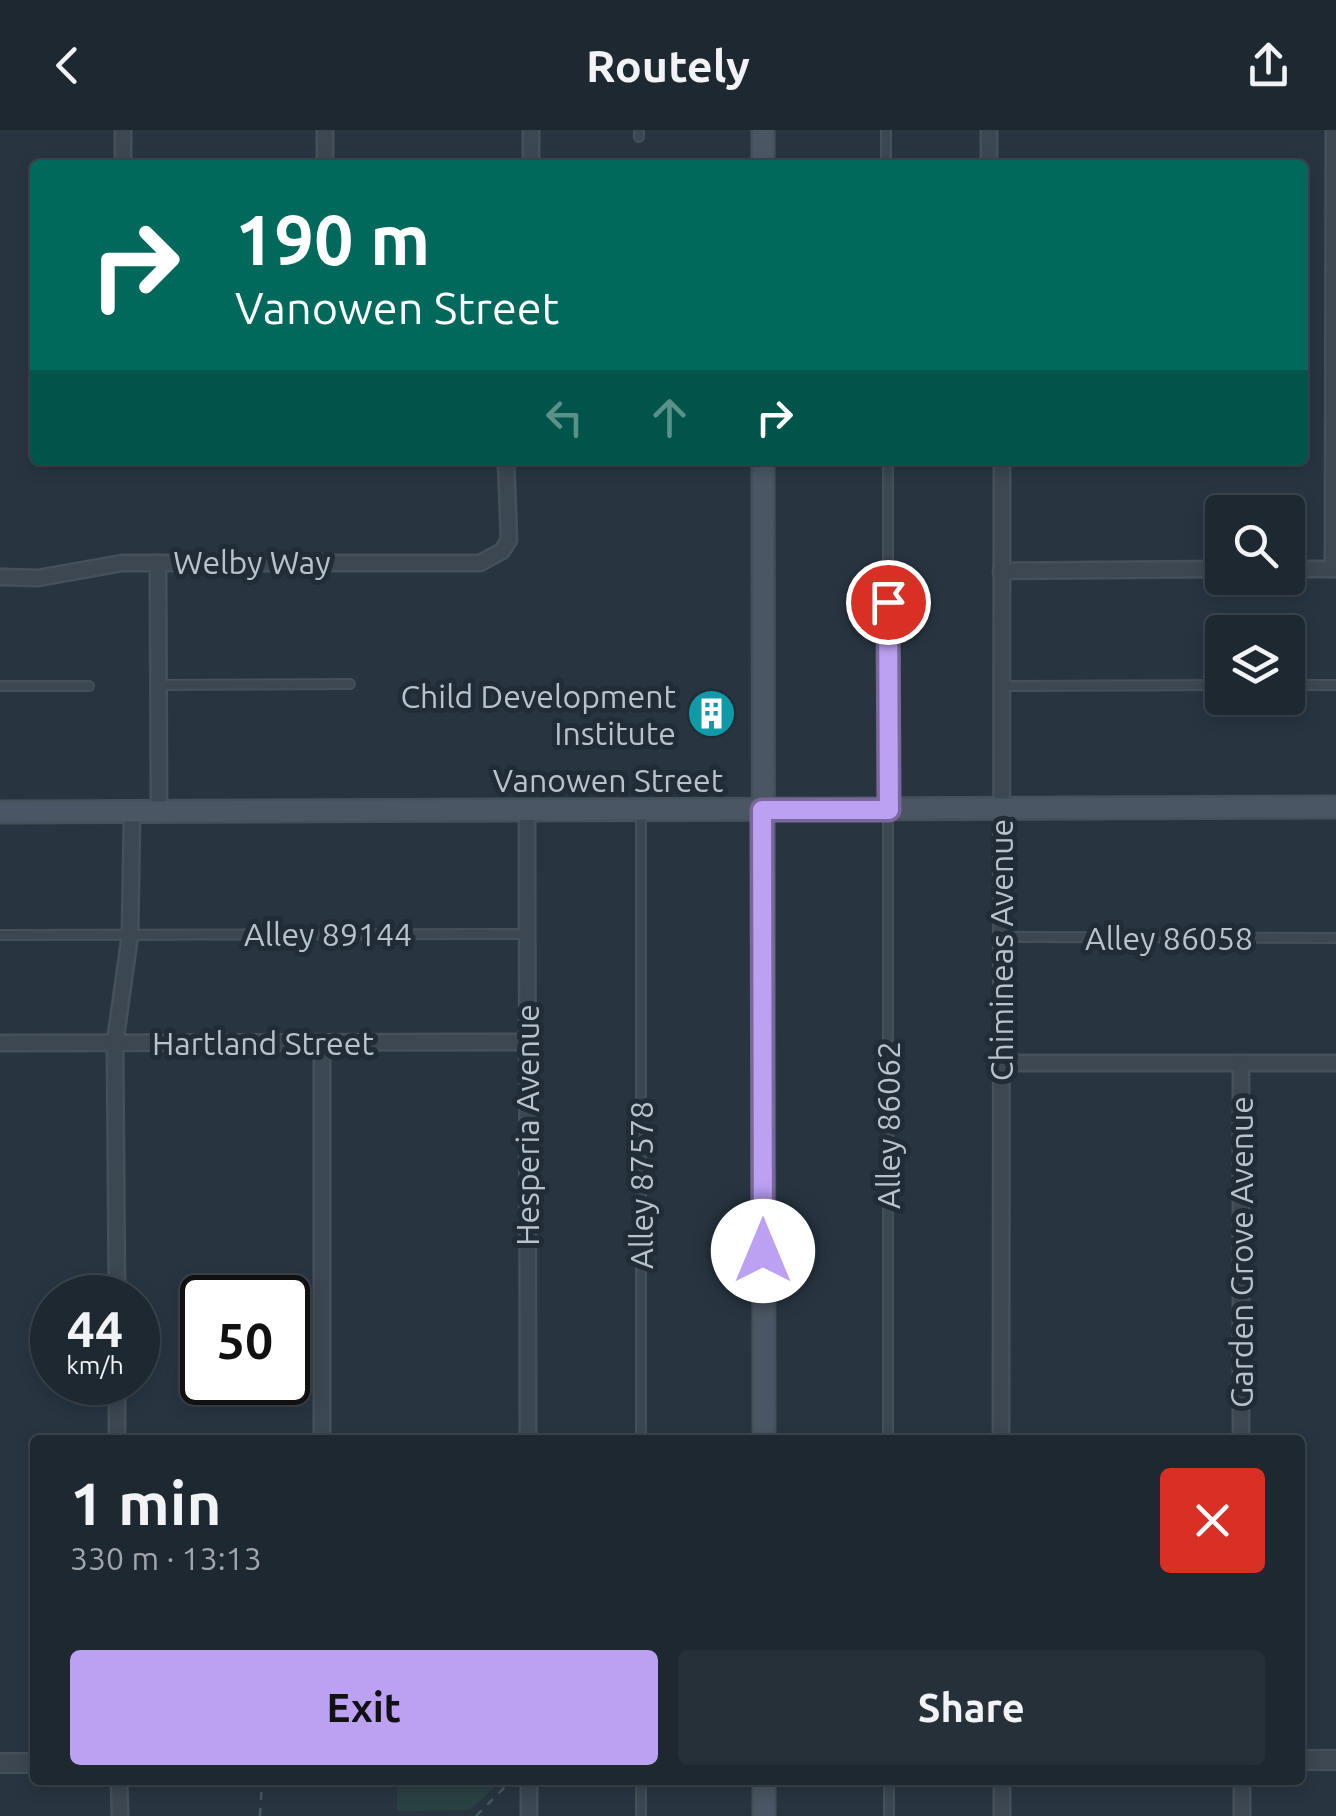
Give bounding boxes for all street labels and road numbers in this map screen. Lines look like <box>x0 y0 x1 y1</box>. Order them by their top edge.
street label: Welby Way <box>173 544 331 580</box>
street label: Vanowen Street <box>493 762 724 798</box>
street label: Chimineas Avenue <box>983 819 1019 1081</box>
street label: Alley 89144 <box>244 916 412 952</box>
street label: Alley 86058 <box>1085 920 1253 956</box>
street label: Hesperia Avenue <box>509 1004 545 1246</box>
street label: Hartland Street <box>152 1025 374 1061</box>
street label: Alley 86062 <box>870 1041 906 1209</box>
street label: Garden Grove Avenue <box>1223 1096 1259 1408</box>
street label: Alley 87578 <box>623 1101 659 1269</box>

